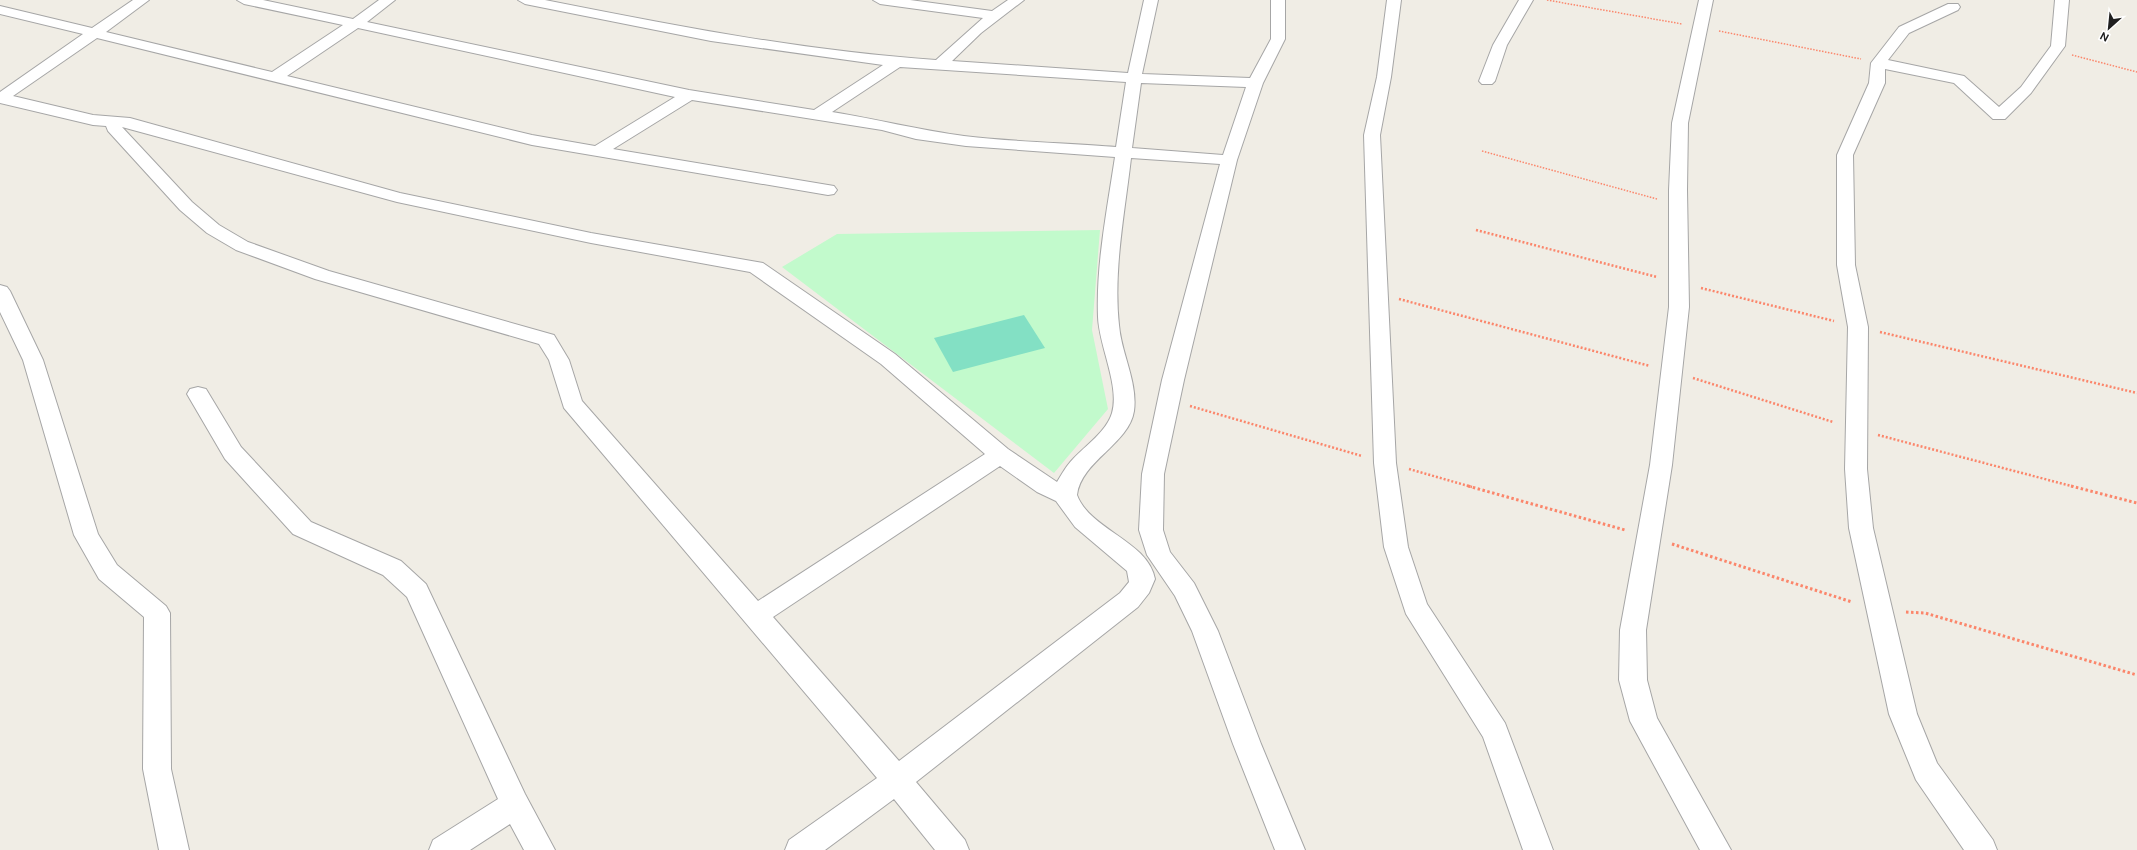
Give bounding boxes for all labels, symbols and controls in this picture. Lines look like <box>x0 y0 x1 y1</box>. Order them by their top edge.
north arrow <box>2089 8 2129 48</box>
text: N <box>2098 29 2111 45</box>

